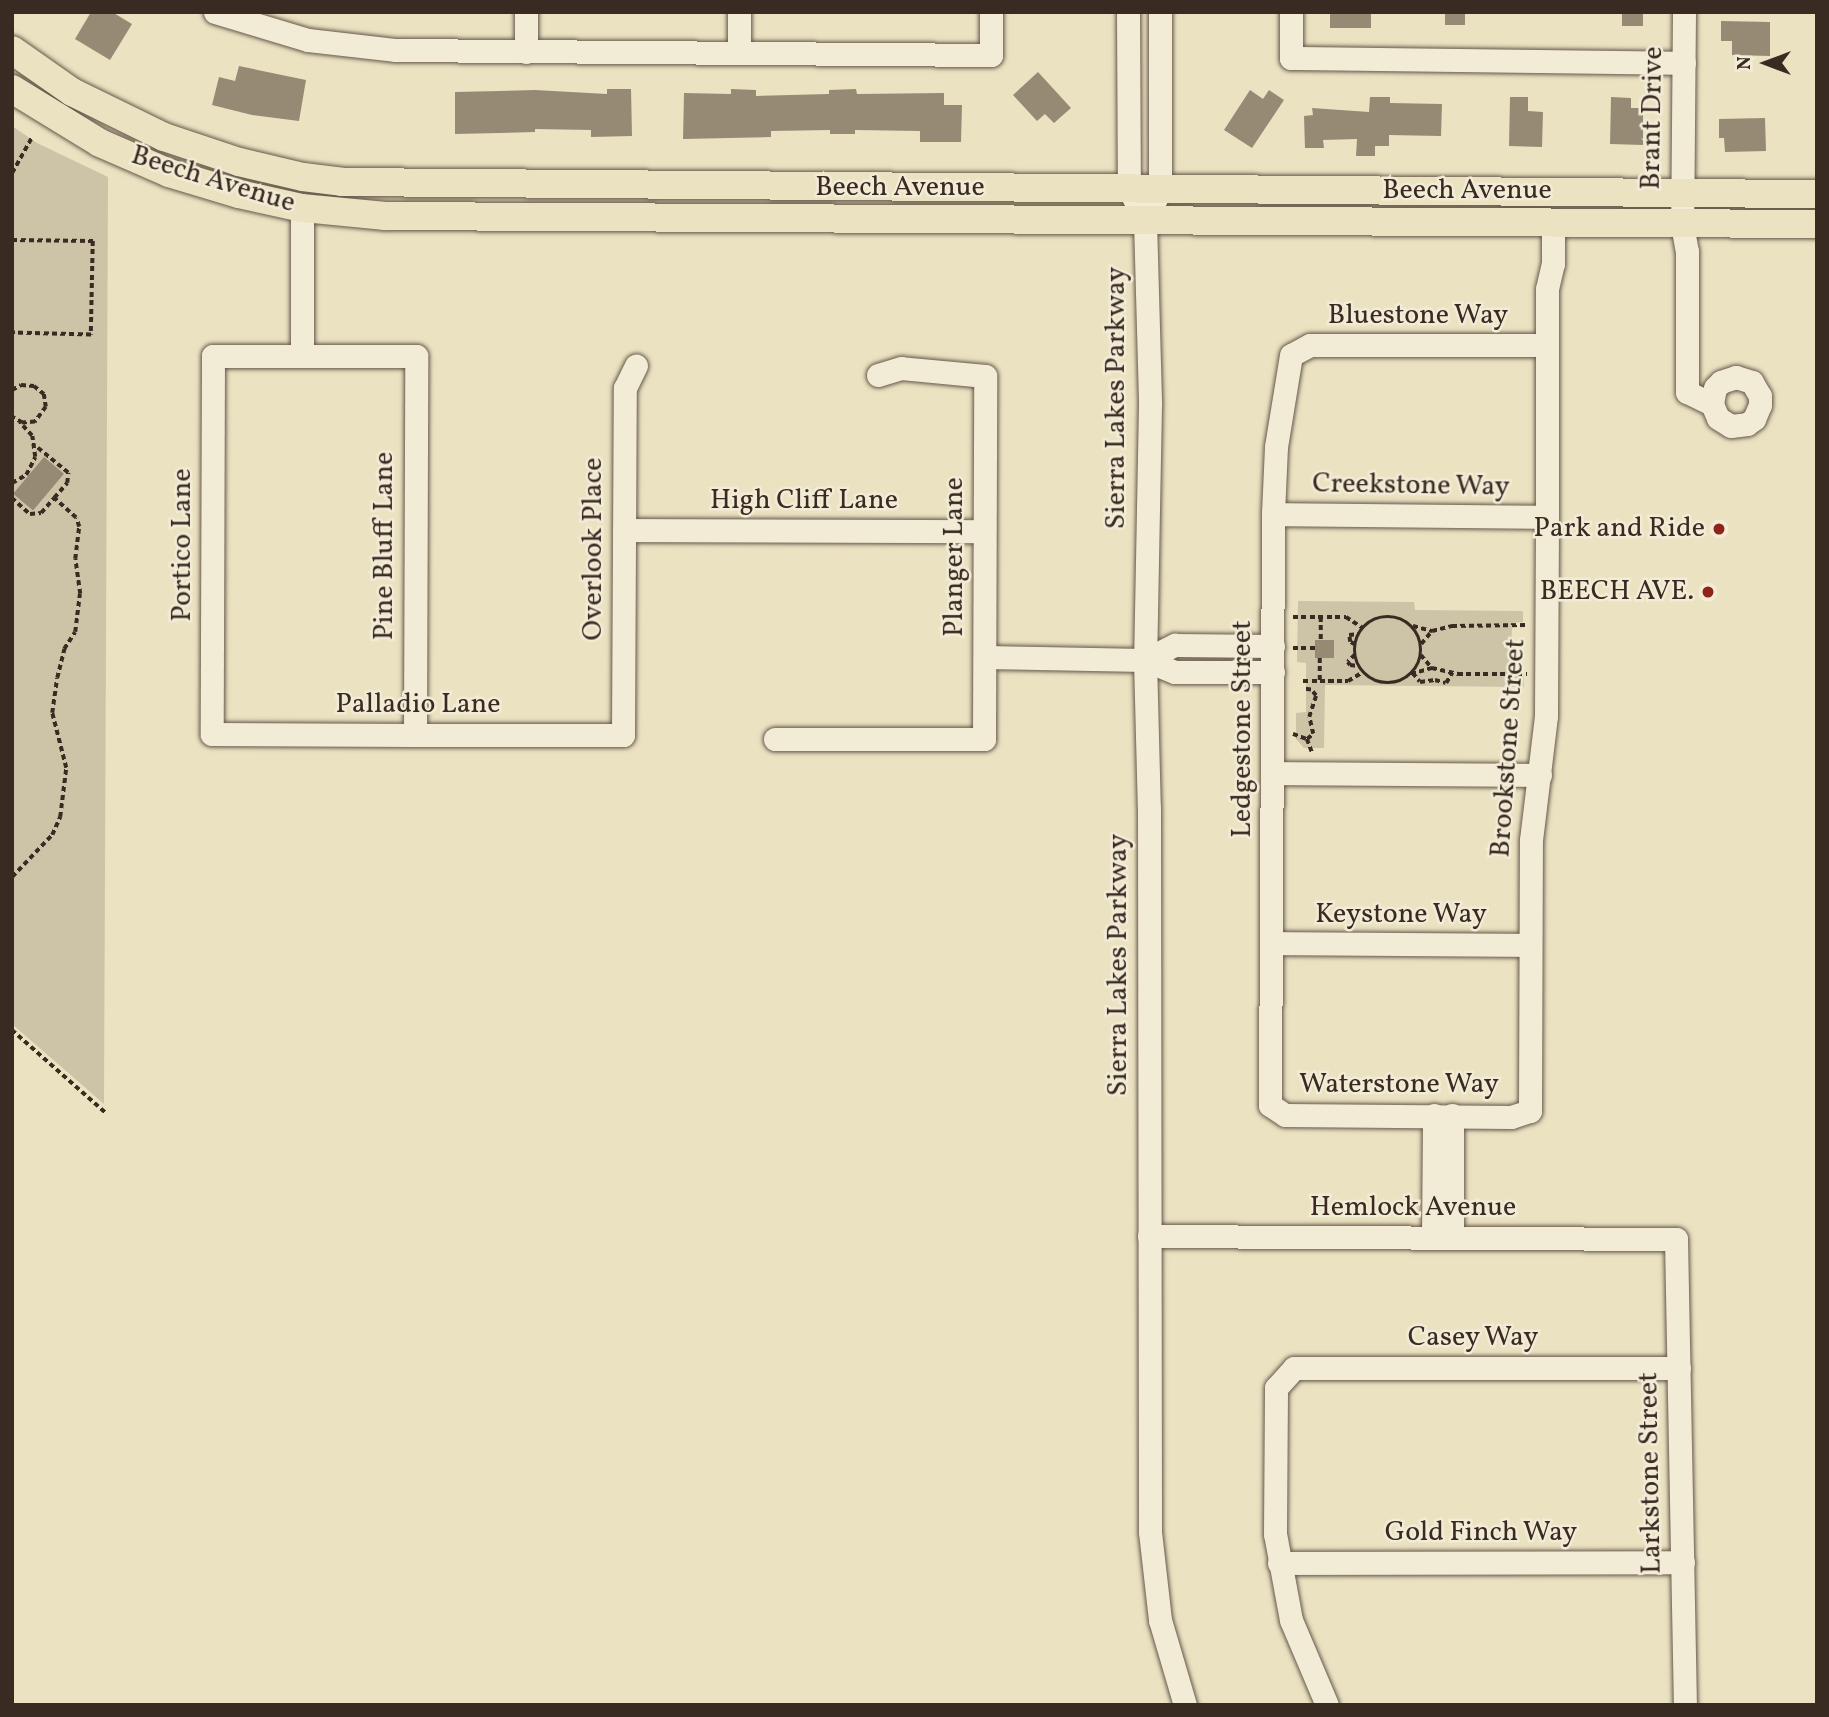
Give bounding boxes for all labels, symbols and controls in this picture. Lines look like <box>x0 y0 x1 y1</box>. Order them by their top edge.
north arrow <box>1731 28 1801 98</box>
street label: Brant Drive <box>1635 46 1671 190</box>
text: N <box>1732 56 1758 70</box>
street label: Beech Avenue <box>127 139 299 221</box>
street label: Beech Avenue <box>815 171 985 205</box>
street label: Beech Avenue <box>1382 174 1552 208</box>
street label: Sierra Lakes Parkway <box>1100 267 1134 529</box>
street label: Bluestone Way <box>1327 299 1509 333</box>
street label: Pine Bluff Lane <box>368 453 402 639</box>
street label: Overlook Place <box>577 457 611 641</box>
street label: Creekstone Way <box>1312 467 1510 505</box>
street label: Portico Lane <box>166 468 200 622</box>
street label: Planger Lane <box>938 477 972 637</box>
street label: High Cliff Lane <box>711 484 897 518</box>
place label: Park and Ride <box>1534 512 1705 546</box>
marker: Park and Ride <box>1711 521 1727 537</box>
place label: BEECH AVE. <box>1540 575 1694 609</box>
marker: BEECH AVE. <box>1700 584 1716 600</box>
street label: Ledgestone Street <box>1226 620 1260 838</box>
street label: Brookstone Street <box>1485 637 1533 859</box>
street label: Palladio Lane <box>335 688 501 722</box>
street label: Sierra Lakes Parkway <box>1102 834 1136 1096</box>
street label: Keystone Way <box>1315 898 1487 932</box>
street label: Waterstone Way <box>1299 1068 1499 1102</box>
street label: Hemlock Avenue <box>1310 1191 1516 1225</box>
street label: Casey Way <box>1407 1321 1539 1355</box>
street label: Larkstone Street <box>1632 1372 1670 1574</box>
street label: Gold Finch Way <box>1384 1516 1578 1550</box>

